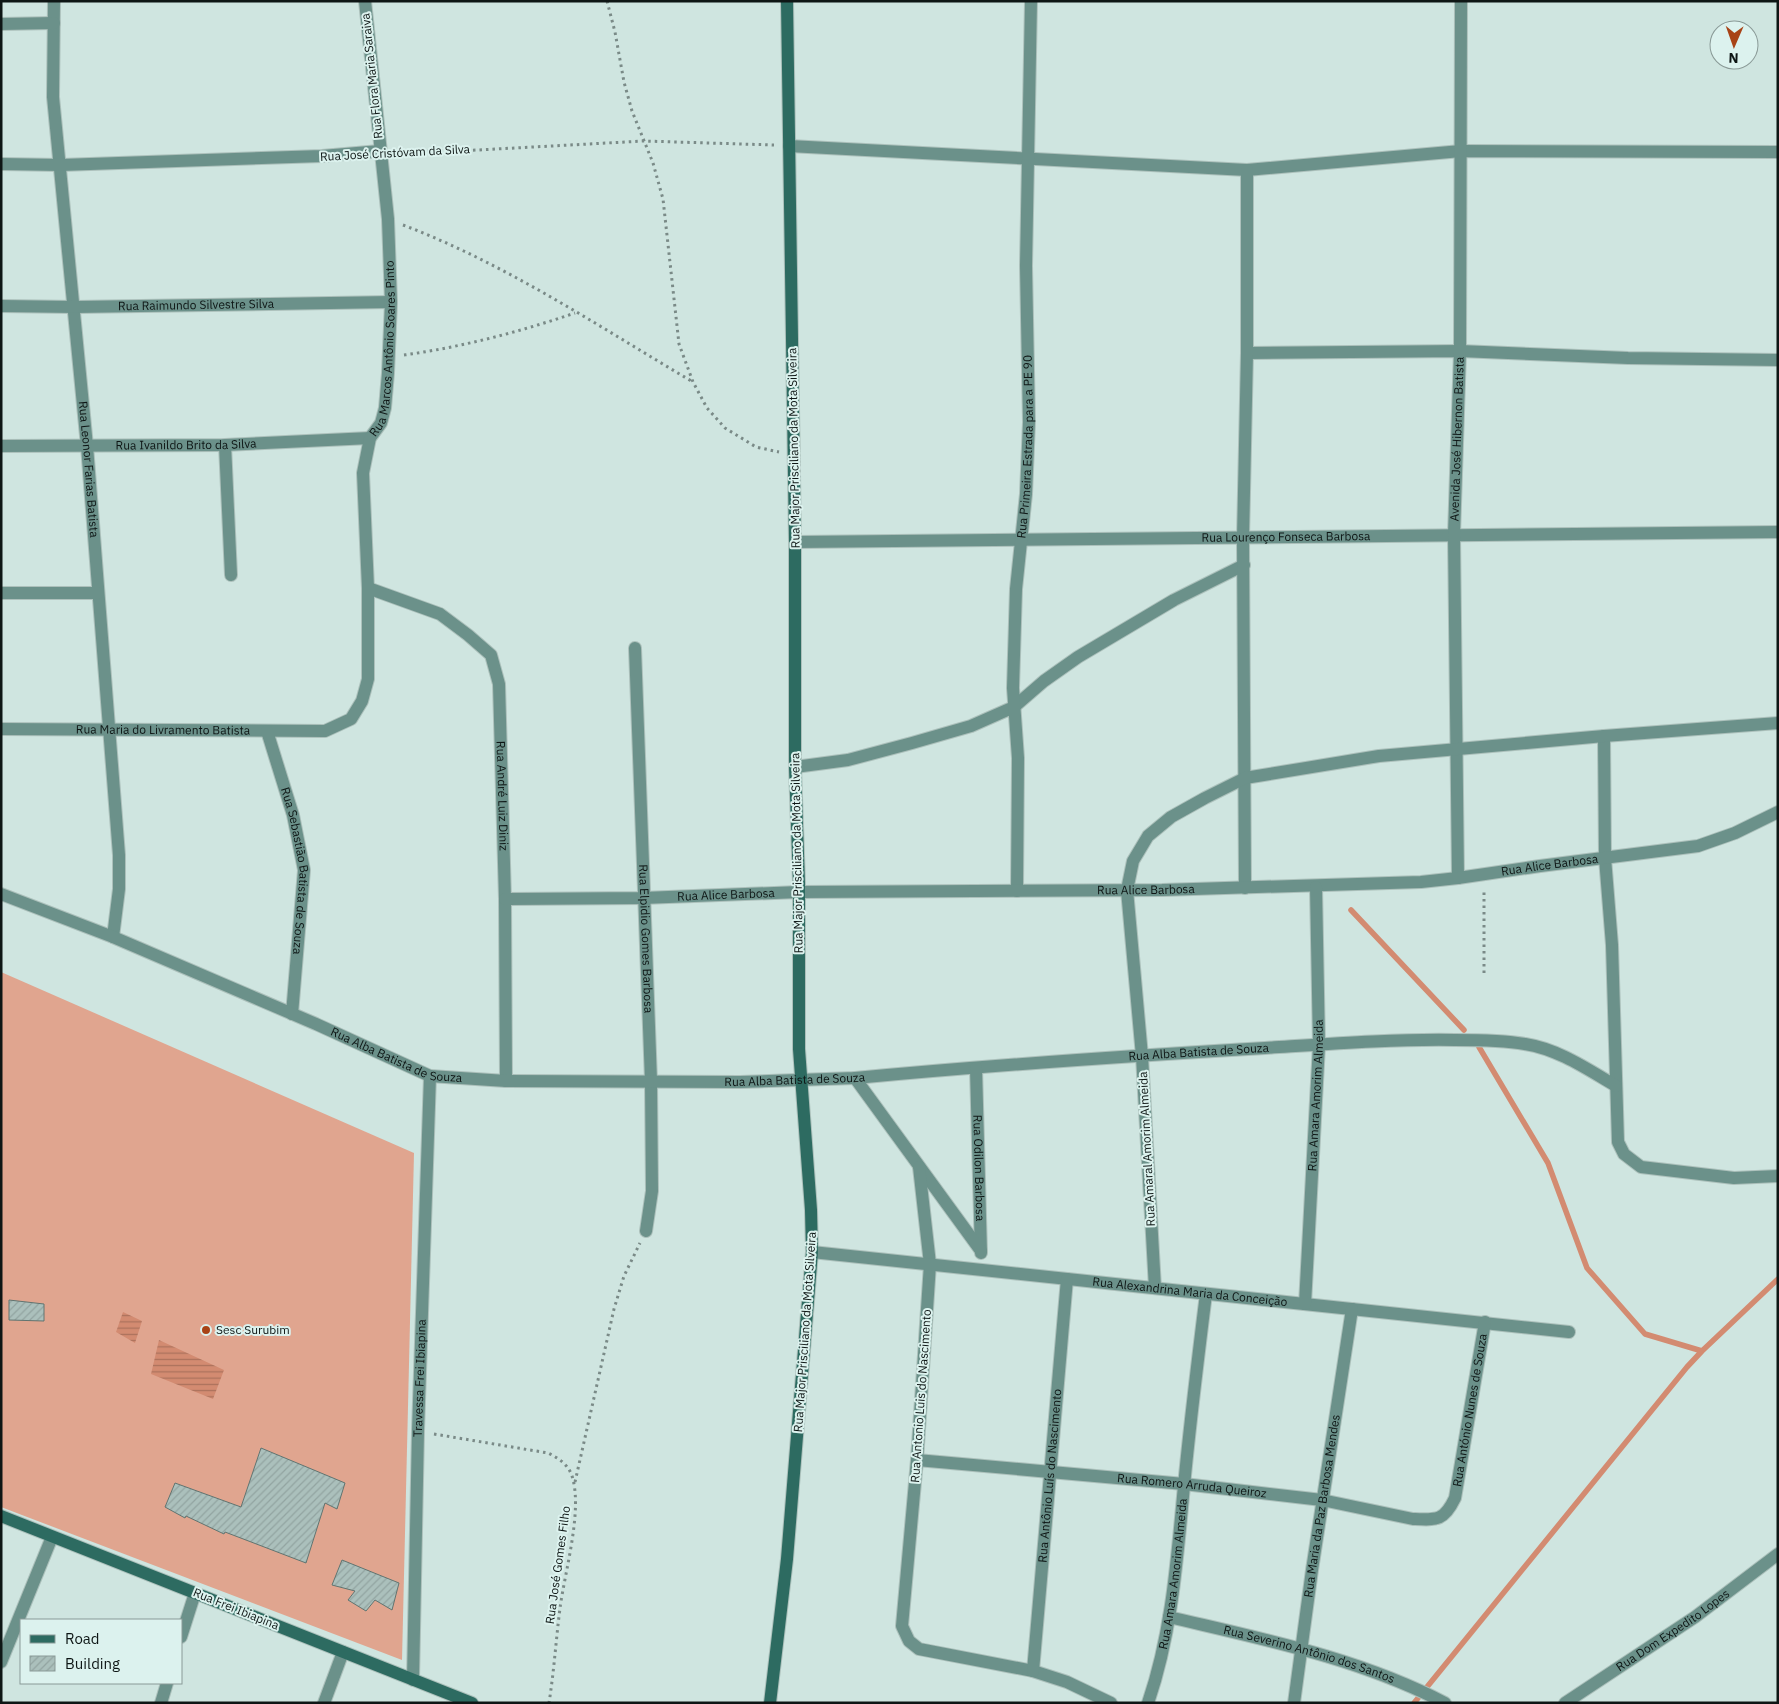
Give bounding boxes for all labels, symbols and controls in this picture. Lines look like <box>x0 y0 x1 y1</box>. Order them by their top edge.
street label: Rua Flora Maria Saraiva <box>357 12 386 140</box>
north arrow <box>1709 20 1759 70</box>
text: N <box>1728 49 1739 67</box>
street label: Rua José Cristóvam da Silva <box>320 141 471 164</box>
street label: Rua Marcos Antônio Soares Pinto <box>366 260 398 439</box>
street label: Rua Raimundo Silvestre Silva <box>118 296 275 313</box>
street label: Rua Major Prisciliano da Mota Silveira <box>784 347 803 548</box>
street label: Rua Primeira Estrada para a PE 90 <box>1013 355 1036 539</box>
street label: Avenida José Hibernon Batista <box>1446 356 1467 522</box>
street label: Rua Leonor Farias Batista <box>76 400 102 539</box>
street label: Rua Ivanildo Brito da Silva <box>115 435 257 452</box>
street label: Rua Lourenço Fonseca Barbosa <box>1201 528 1371 545</box>
street label: Rua Maria do Livramento Batista <box>76 721 251 738</box>
street label: Rua André Luiz Diniz <box>494 741 512 851</box>
street label: Rua Major Prisciliano da Mota Silveira <box>787 752 806 953</box>
street label: Rua Sebastião Batista de Souza <box>278 785 312 956</box>
street label: Rua Alice Barbosa <box>1500 851 1600 879</box>
street label: Rua Elpidio Gomes Barbosa <box>636 864 657 1014</box>
street label: Rua Alice Barbosa <box>1097 881 1196 897</box>
street label: Rua Alice Barbosa <box>677 885 776 904</box>
street label: Rua Amara Amorim Almeida <box>1304 1019 1326 1172</box>
street label: Rua Alba Batista de Souza <box>328 1024 463 1085</box>
street label: Rua Alba Batista de Souza <box>1128 1040 1270 1063</box>
street label: Rua Alba Batista de Souza <box>724 1069 866 1089</box>
street label: Rua Amaral Amorim Almeida <box>1135 1071 1158 1227</box>
street label: Rua Odilon Barbosa <box>970 1114 988 1222</box>
street label: Rua Major Prisciliano da Mota Silveira <box>790 1231 819 1433</box>
street label: Rua Alexandrina Maria da Conceição <box>1092 1274 1288 1309</box>
street label: Rua Antonio Luis do Nascimento <box>907 1308 934 1483</box>
street label: Travessa Frei Ibiapina <box>410 1318 429 1437</box>
place label: Sesc Surubim <box>216 1322 290 1337</box>
marker: Sesc Surubim <box>200 1324 212 1336</box>
street label: Rua António Nunes de Souza <box>1449 1332 1490 1488</box>
street label: Rua Antônio Luís do Nascimento <box>1034 1388 1064 1563</box>
street label: Rua Maria da Paz Barbosa Mendes <box>1300 1413 1343 1598</box>
street label: Rua Romero Arruda Queiroz <box>1116 1470 1268 1501</box>
street label: Rua Amara Amorim Almeida <box>1155 1497 1190 1651</box>
street label: Rua José Gomes Filho <box>542 1505 573 1625</box>
street label: Rua Frei Ibiapina <box>191 1584 282 1633</box>
street label: Rua Dom Expedito Lopes <box>1613 1586 1732 1674</box>
legend <box>20 1619 182 1684</box>
street label: Rua Severino Antônio dos Santos <box>1222 1622 1397 1686</box>
text: Road <box>65 1629 100 1648</box>
text: Building <box>65 1654 120 1673</box>

